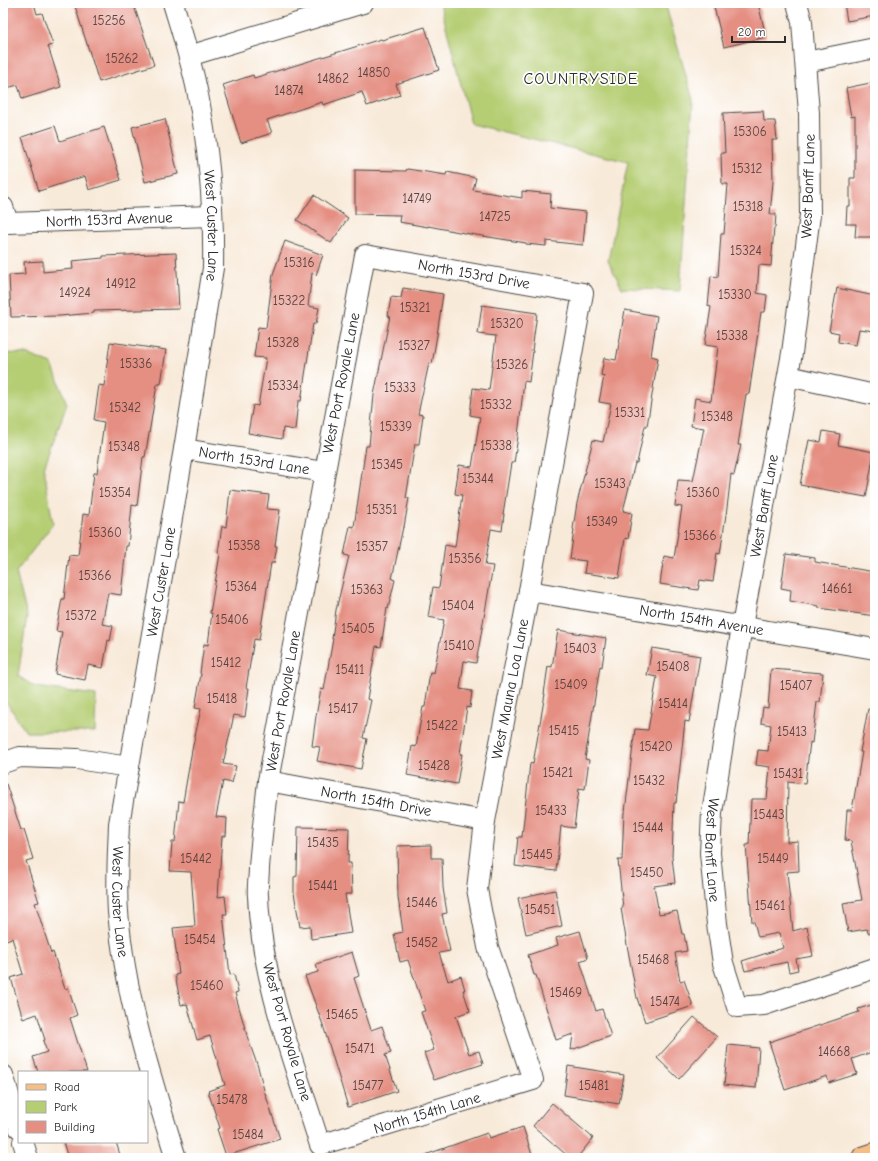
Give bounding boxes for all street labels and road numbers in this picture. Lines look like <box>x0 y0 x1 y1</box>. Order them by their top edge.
street label: West Banff Lane <box>797 133 819 239</box>
street label: West Custer Lane <box>200 169 222 283</box>
street label: North 153rd Avenue <box>45 208 173 231</box>
street label: North 153rd Drive <box>417 255 532 293</box>
street label: West Port Royale Lane <box>318 310 364 455</box>
street label: North 153rd Lane <box>197 443 311 479</box>
street label: West Banff Lane <box>746 452 782 559</box>
street label: West Custer Lane <box>142 525 180 638</box>
street label: North 154th Avenue <box>638 601 765 639</box>
street label: West Mauna Loa Lane <box>488 617 533 761</box>
street label: West Port Royale Lane <box>262 628 304 773</box>
street label: North 154th Drive <box>319 782 433 820</box>
street label: West Banff Lane <box>701 796 724 903</box>
street label: West Custer Lane <box>108 846 132 959</box>
street label: West Port Royale Lane <box>259 961 316 1104</box>
street label: North 154th Lane <box>371 1088 483 1138</box>

